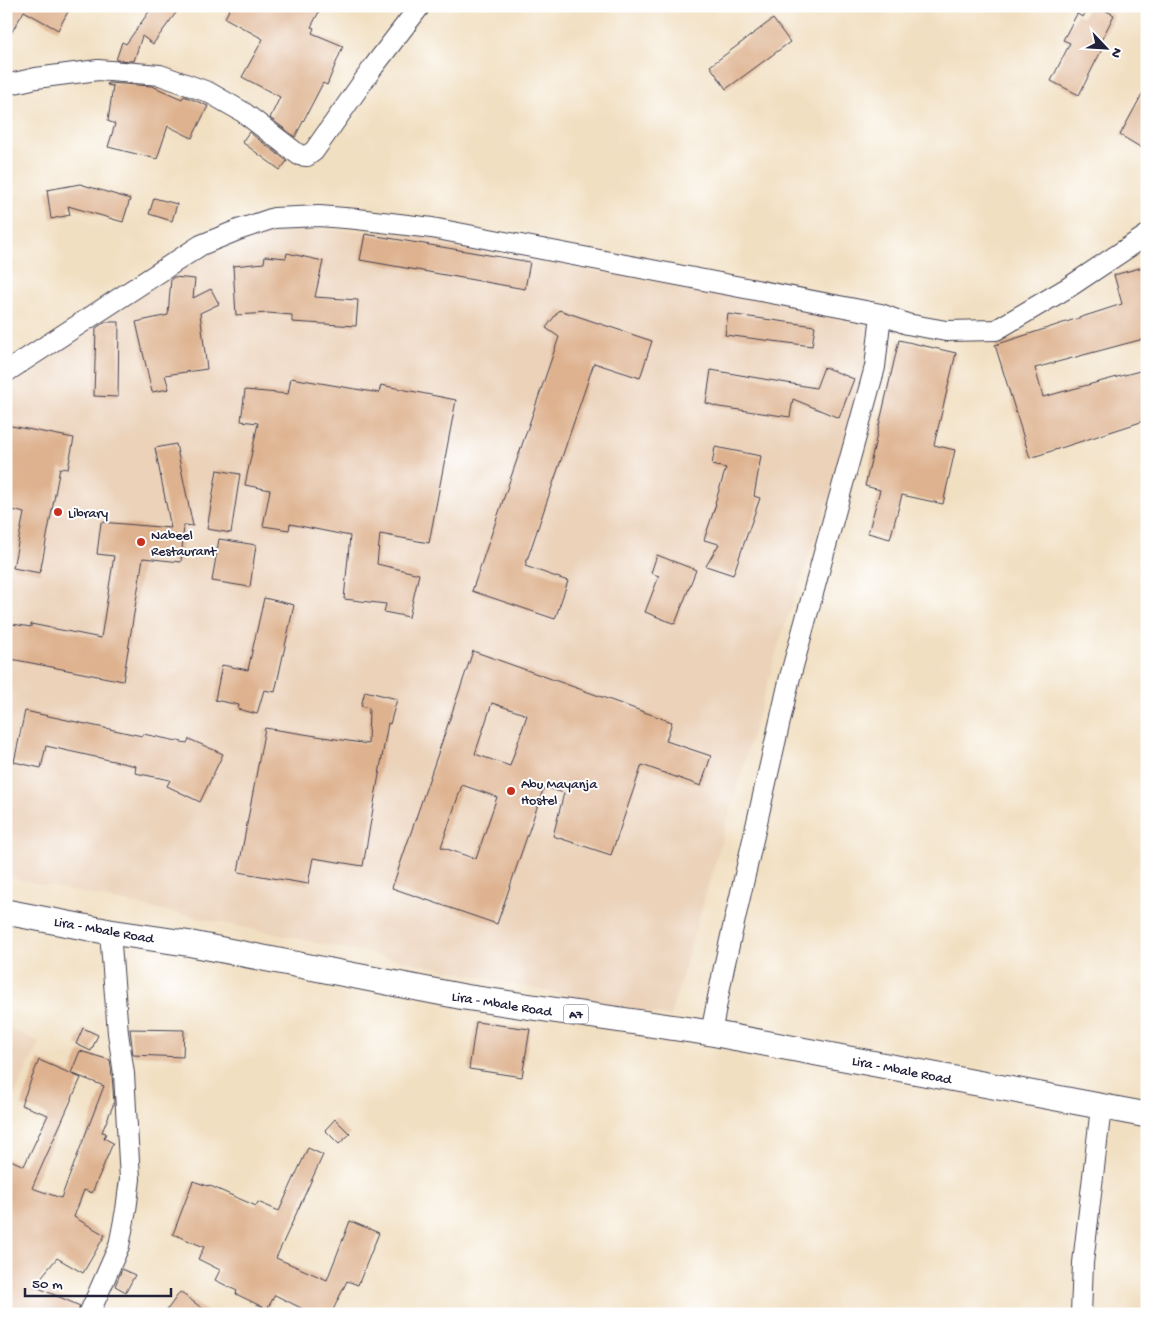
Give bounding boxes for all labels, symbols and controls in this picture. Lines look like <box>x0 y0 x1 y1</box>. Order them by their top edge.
north arrow <box>1080 22 1130 72</box>
text: N <box>1106 45 1125 60</box>
marker: Library <box>52 506 64 518</box>
place label: Library <box>68 506 108 523</box>
place label: Nabeel Restaurant <box>151 528 217 561</box>
marker: Nabeel Restaurant <box>135 536 147 548</box>
place label: Abu Mayanja Hostel <box>521 777 598 810</box>
marker: Abu Mayanja Hostel <box>505 785 517 797</box>
street label: Lira - Mbale Road <box>52 914 157 949</box>
street label: Lira - Mbale Road <box>450 989 555 1022</box>
road number: A7 <box>564 1004 588 1024</box>
street label: Lira - Mbale Road <box>850 1053 954 1090</box>
scale bar <box>25 1265 171 1297</box>
text: 50 m <box>32 1276 63 1294</box>

